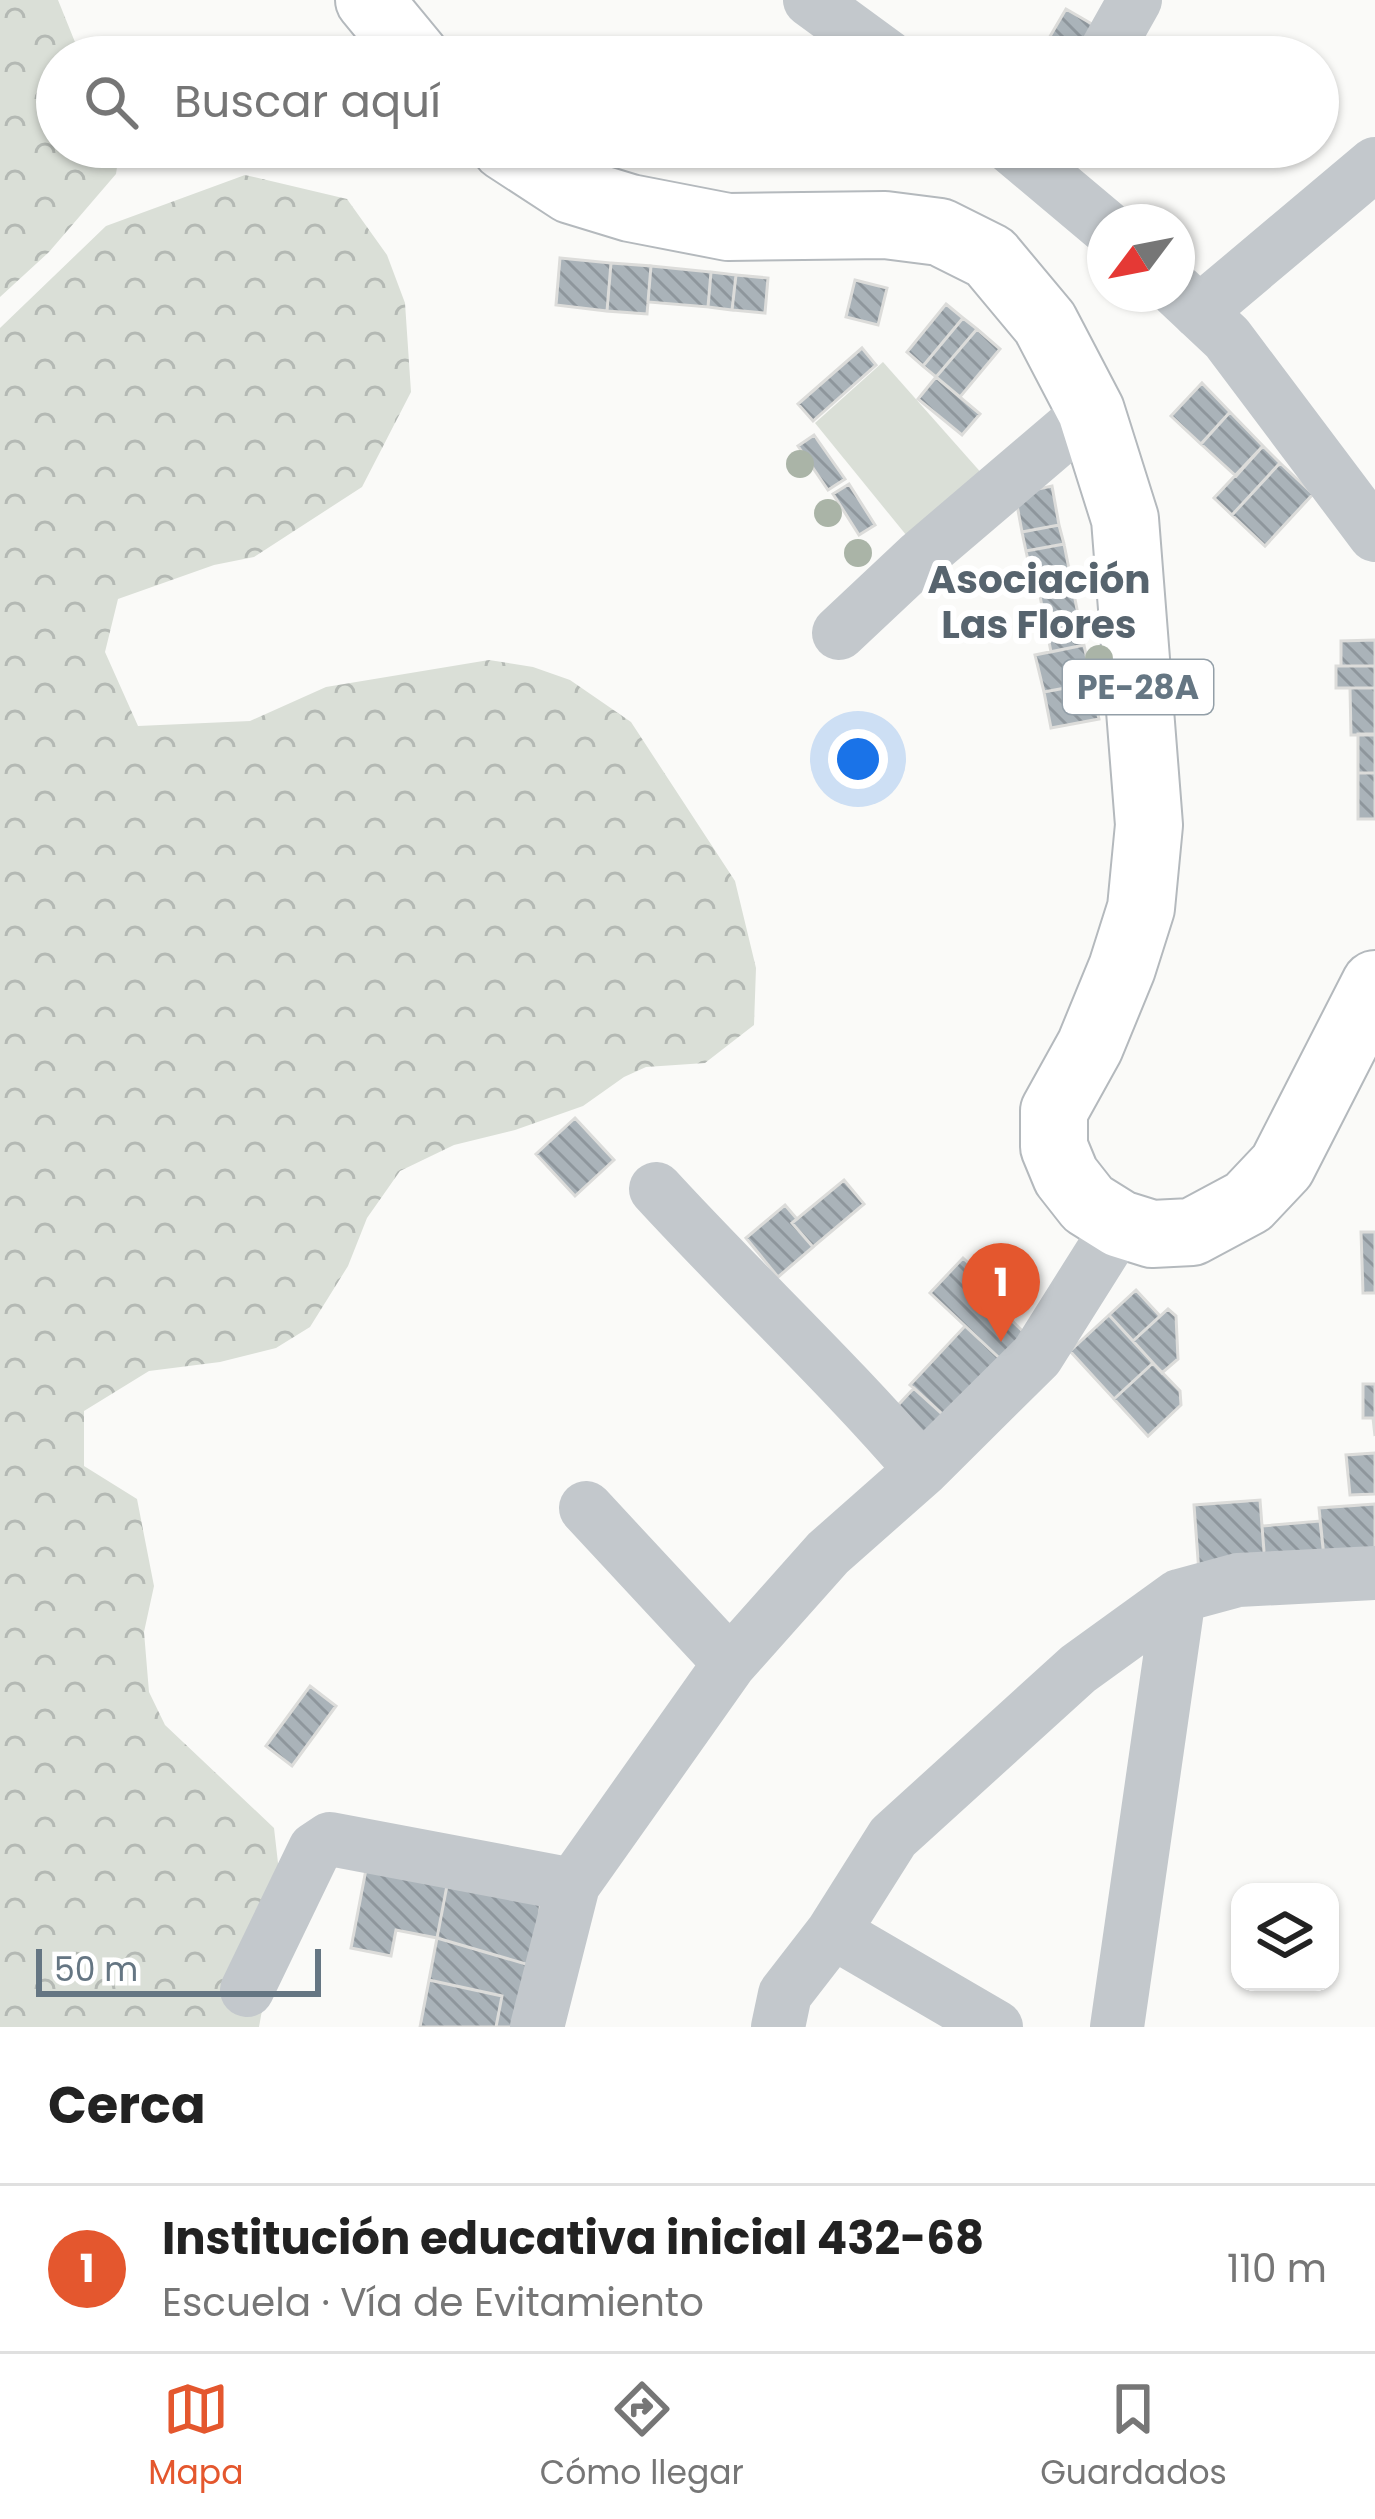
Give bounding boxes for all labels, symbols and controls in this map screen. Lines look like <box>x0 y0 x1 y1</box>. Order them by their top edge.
search box <box>36 36 1339 168</box>
icon: search <box>78 69 144 135</box>
text: Buscar aquí <box>174 70 441 133</box>
north arrow <box>1087 204 1195 312</box>
district label: Asociación Las Flores <box>927 552 1151 652</box>
road number: PE-28A <box>1063 660 1213 714</box>
your location <box>828 729 888 789</box>
pin: 1 <box>962 1243 1040 1342</box>
map controls <box>1231 1883 1339 1991</box>
button: layers <box>1231 1883 1339 1991</box>
scale bar <box>36 1943 321 1996</box>
text: 50 m <box>54 1946 138 1993</box>
text: Cerca <box>48 2069 206 2141</box>
text: Institución educativa inicial 432-68 <box>162 2207 984 2270</box>
text: 1 <box>80 2241 94 2296</box>
text: 110 m <box>1227 2241 1327 2296</box>
text: Escuela · Vía de Evitamiento <box>162 2275 704 2330</box>
tab: Mapa <box>148 2376 243 2498</box>
tab: Cómo llegar <box>540 2376 744 2498</box>
tab: Guardados <box>1040 2376 1227 2498</box>

